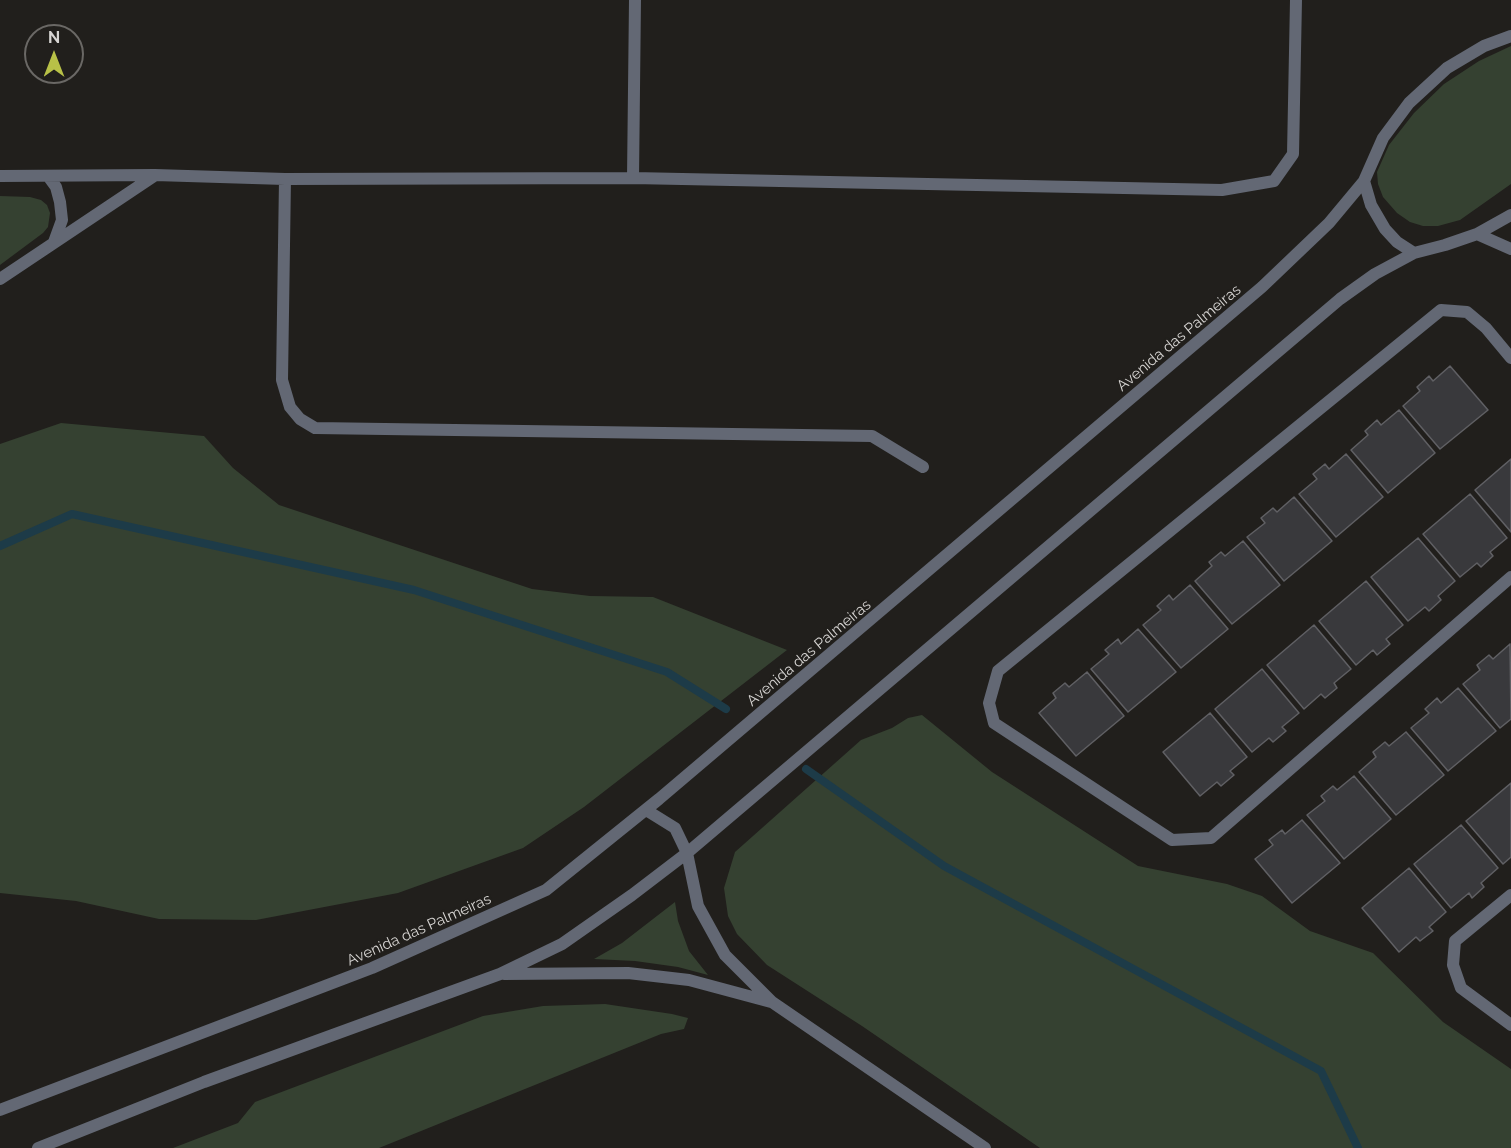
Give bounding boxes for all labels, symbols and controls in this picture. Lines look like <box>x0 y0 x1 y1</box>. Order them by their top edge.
north arrow <box>24 24 84 84</box>
text: N <box>48 28 60 47</box>
street label: Avenida das Palmeiras <box>1113 281 1245 395</box>
street label: Avenida das Palmeiras <box>743 596 875 710</box>
street label: Avenida das Palmeiras <box>344 890 494 970</box>

